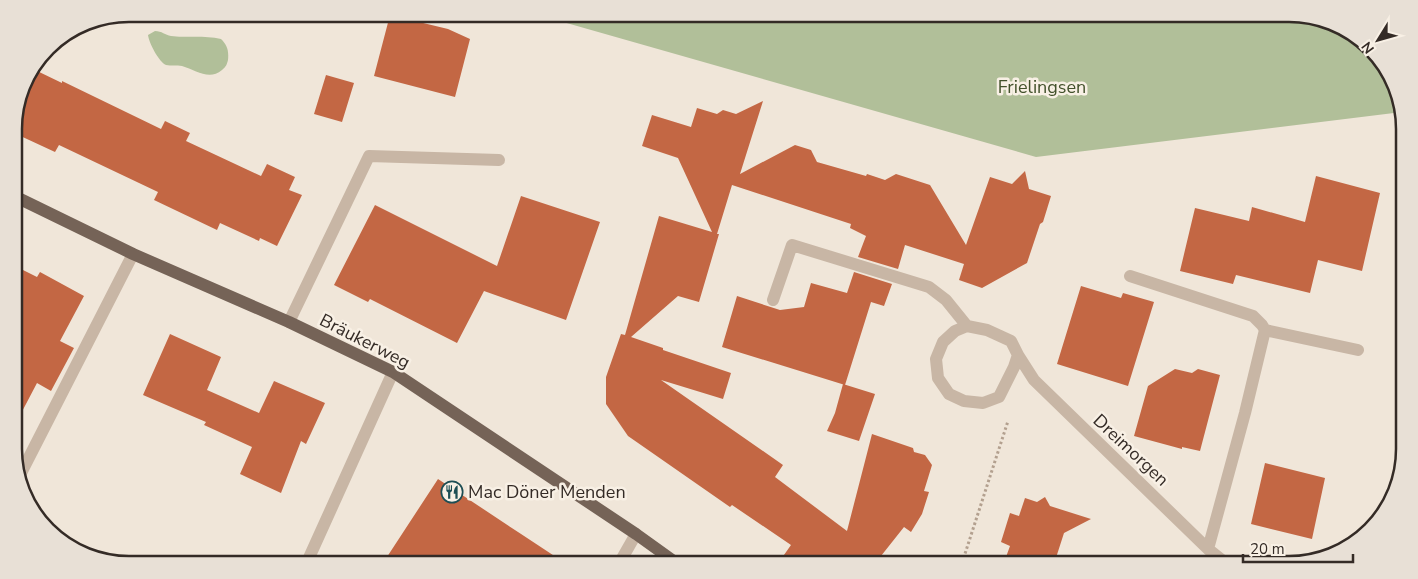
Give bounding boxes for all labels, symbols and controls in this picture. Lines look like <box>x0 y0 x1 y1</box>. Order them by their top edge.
north arrow <box>1353 15 1403 65</box>
text: N <box>1357 38 1379 57</box>
park label: Frielingsen <box>998 75 1086 99</box>
street label: Bräukerweg <box>316 308 414 374</box>
street label: Dreimorgen <box>1088 409 1174 491</box>
restaurant icon: Mac Döner Menden <box>440 480 464 504</box>
place label: Mac Döner Menden <box>468 480 626 504</box>
scale bar <box>1243 532 1353 564</box>
text: 20 m <box>1250 539 1285 559</box>

